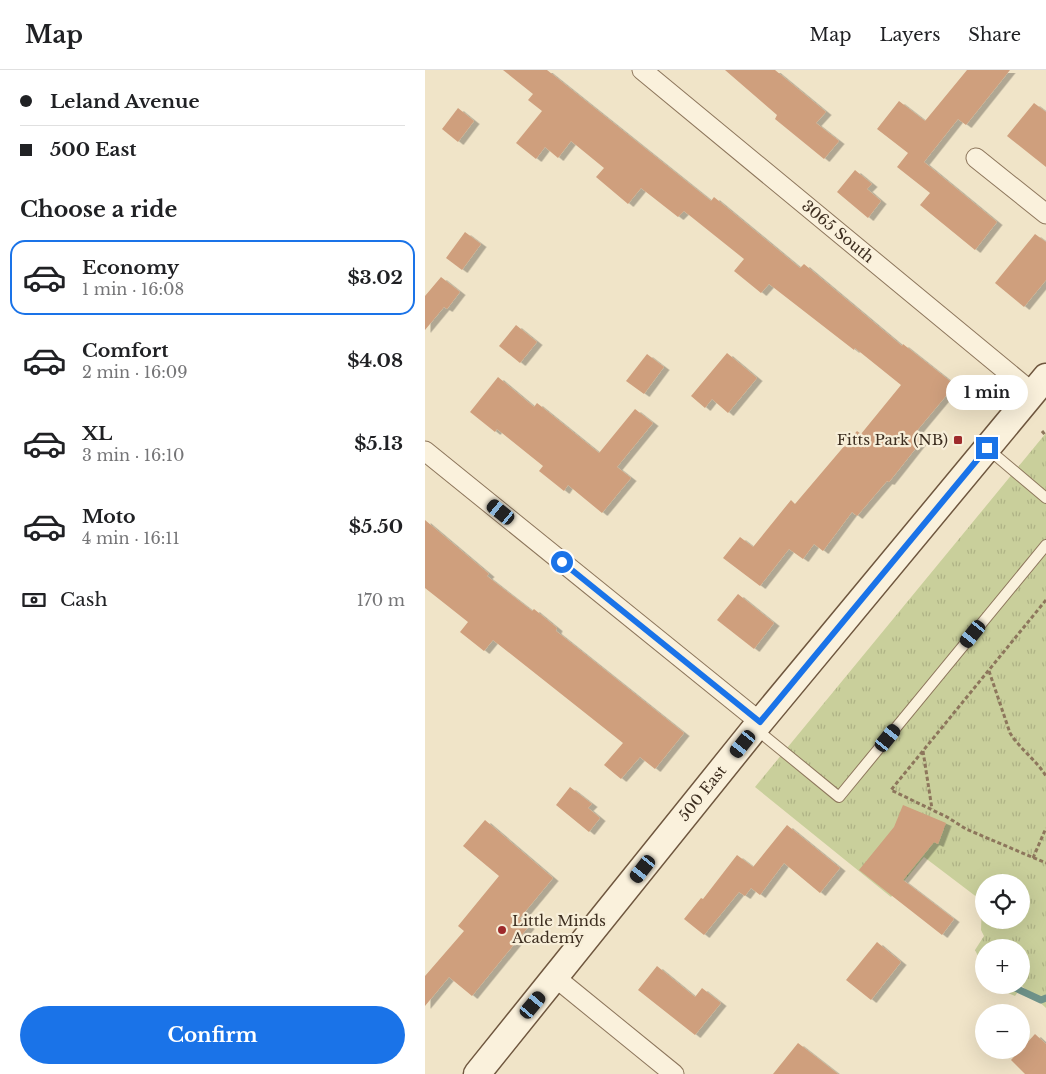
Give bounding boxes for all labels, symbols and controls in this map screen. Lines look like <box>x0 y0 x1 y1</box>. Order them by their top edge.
text: Map <box>25 20 83 49</box>
text: Map <box>810 24 851 46</box>
text: Layers <box>879 24 940 46</box>
text: Share <box>968 24 1021 46</box>
text: Leland Avenue <box>50 90 200 113</box>
text: 500 East <box>50 138 137 161</box>
text: Choose a ride <box>20 196 177 223</box>
street label: 3065 South <box>798 196 878 267</box>
icon: car <box>22 255 67 300</box>
text: Economy <box>82 256 179 279</box>
text: $3.02 <box>347 266 403 289</box>
text: 1 min · 16:08 <box>82 279 184 299</box>
icon: car <box>22 338 67 383</box>
text: Comfort <box>82 339 169 362</box>
text: $4.08 <box>347 349 403 372</box>
text: 2 min · 16:09 <box>82 362 188 382</box>
callout: 1 min <box>946 376 1028 410</box>
text: 1 min <box>964 382 1010 402</box>
icon: car <box>22 421 67 466</box>
text: XL <box>82 422 112 445</box>
place label: Fitts Park (NB) <box>837 430 948 449</box>
text: $5.13 <box>354 432 403 455</box>
marker: Fitts Park (NB) <box>952 434 964 446</box>
route end <box>976 437 998 459</box>
text: 3 min · 16:10 <box>82 445 184 465</box>
car <box>484 497 517 527</box>
icon: car <box>22 504 67 549</box>
text: Moto <box>82 505 136 528</box>
text: $5.50 <box>349 515 403 538</box>
text: 4 min · 16:11 <box>82 528 180 548</box>
route start <box>551 551 573 573</box>
icon: cash <box>20 586 48 614</box>
text: Cash <box>60 588 107 611</box>
text: 170 m <box>357 590 405 610</box>
car <box>957 618 988 650</box>
car <box>872 722 903 754</box>
car <box>727 728 758 760</box>
street label: 500 East <box>674 761 730 825</box>
car <box>627 853 658 885</box>
map controls <box>975 874 1030 1059</box>
button: locate <box>975 874 1030 929</box>
place label: Little Minds Academy <box>511 911 606 947</box>
marker: Little Minds Academy <box>496 924 508 936</box>
button: + <box>975 939 1030 994</box>
car <box>517 989 548 1021</box>
button: − <box>975 1004 1030 1059</box>
button: Confirm <box>20 1006 405 1064</box>

